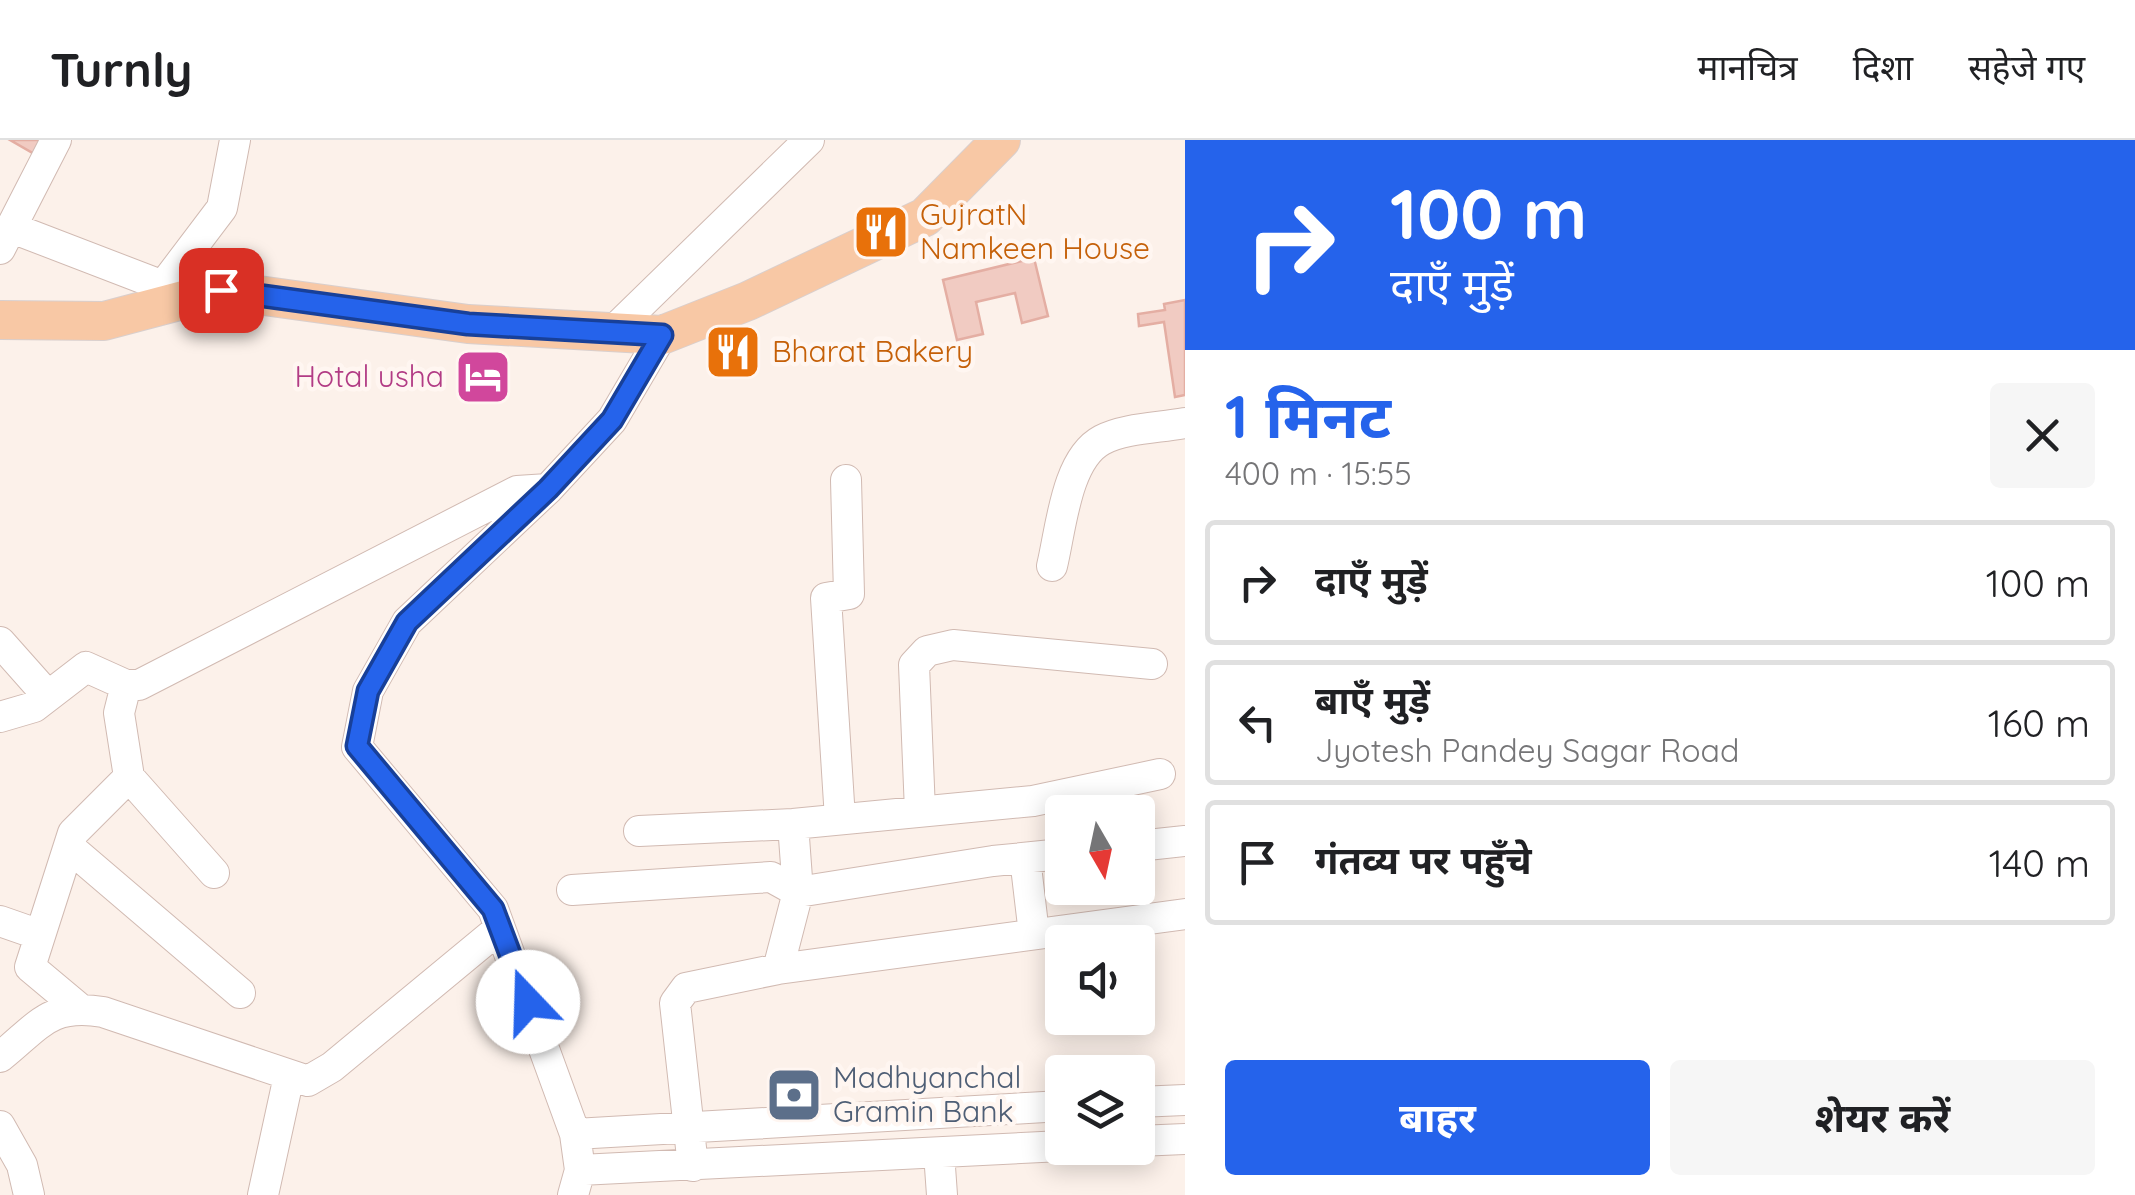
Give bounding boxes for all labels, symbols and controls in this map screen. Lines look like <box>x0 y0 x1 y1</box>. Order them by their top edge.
text: Turnly <box>50 39 192 99</box>
text: मानचित्र <box>1698 45 1798 89</box>
text: दिशा <box>1853 45 1913 89</box>
text: सहेजे गए <box>1968 45 2085 89</box>
text: 100 m <box>1390 169 1587 257</box>
icon: right <box>1225 180 1355 310</box>
place label: GujratN Namkeen House <box>920 195 1150 267</box>
restaurant icon: GujratN Namkeen House <box>851 202 911 262</box>
pin <box>179 248 264 333</box>
text: दाएँ मुड़ें <box>1390 256 1514 312</box>
icon: arrive <box>194 263 249 318</box>
restaurant icon: Bharat Bakery <box>703 322 763 382</box>
place label: Bharat Bakery <box>772 332 973 370</box>
hotel icon: Hotal usha <box>453 347 513 407</box>
place label: Hotal usha <box>294 357 444 395</box>
text: 1 मिनट <box>1225 378 1391 453</box>
button: close <box>1990 383 2095 488</box>
text: 400 m · 15:55 <box>1225 453 1412 493</box>
icon: right <box>1230 555 1285 610</box>
text: दाएँ मुड़ें <box>1315 556 1428 604</box>
text: 100 m <box>1986 559 2090 607</box>
text: बाएँ मुड़ें <box>1315 676 1430 724</box>
icon: left <box>1230 695 1285 750</box>
text: 160 m <box>1988 699 2090 747</box>
text: Jyotesh Pandey Sagar Road <box>1315 730 1739 770</box>
north arrow <box>1045 795 1155 905</box>
map controls <box>1045 795 1155 1165</box>
icon: arrive <box>1230 835 1285 890</box>
text: गंतव्य पर पहुँचे <box>1315 836 1532 884</box>
text: 140 m <box>1989 839 2090 887</box>
button: sound <box>1045 925 1155 1035</box>
position arrow <box>476 950 580 1054</box>
button: layers <box>1045 1055 1155 1165</box>
place label: Madhyanchal Gramin Bank <box>833 1058 1021 1130</box>
button: बाहर <box>1225 1060 1650 1175</box>
button: शेयर करें <box>1670 1060 2095 1175</box>
bank icon: Madhyanchal Gramin Bank <box>764 1065 824 1125</box>

